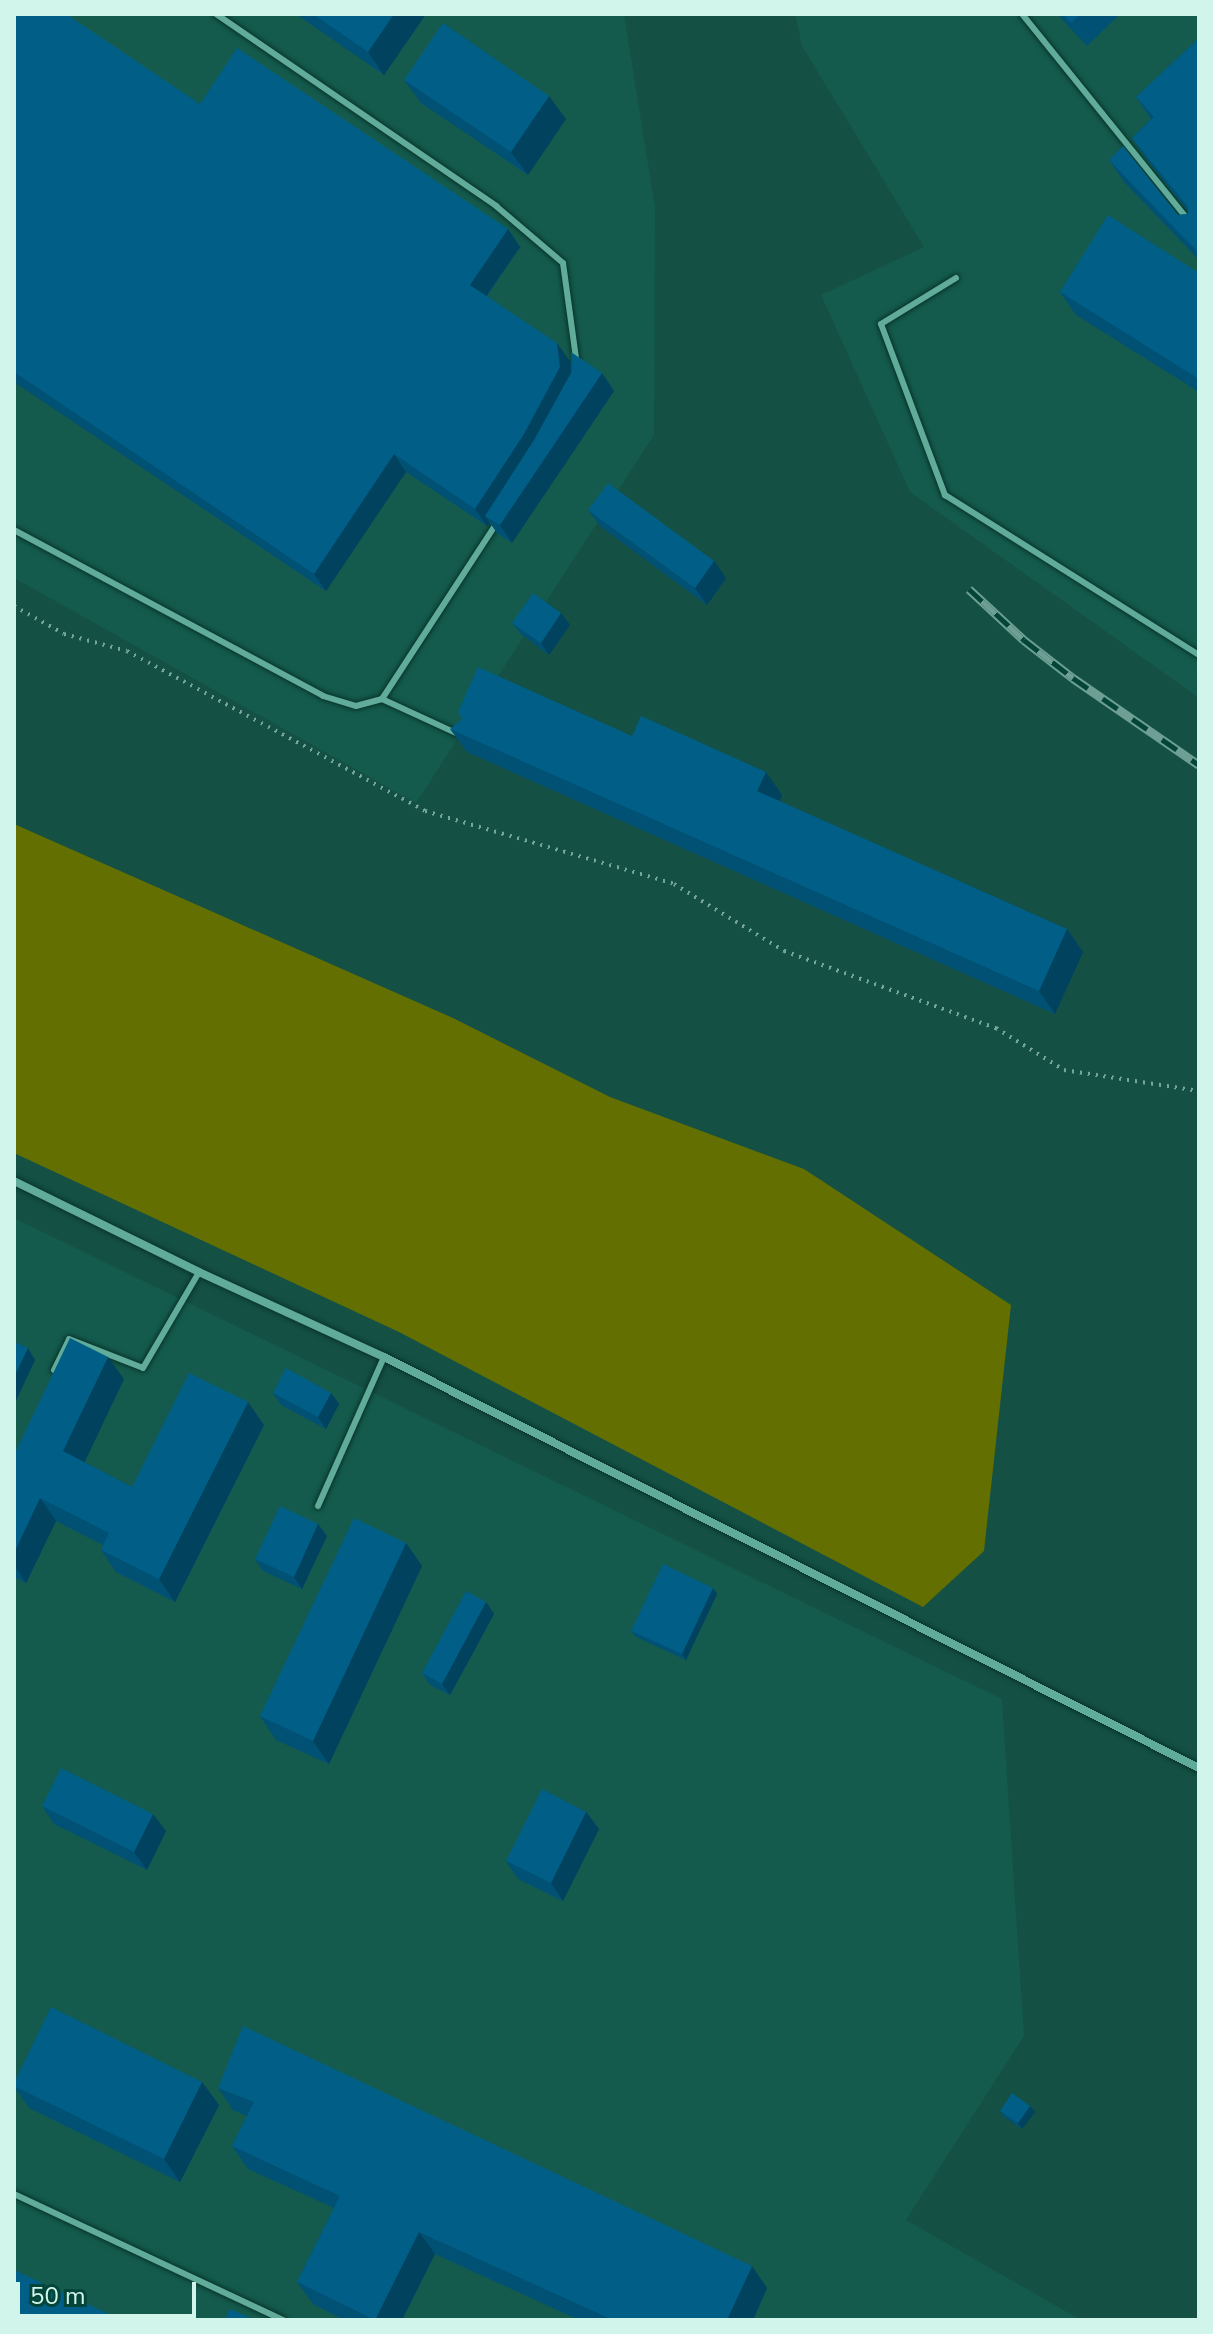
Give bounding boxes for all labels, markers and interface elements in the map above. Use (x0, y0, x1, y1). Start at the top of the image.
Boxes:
scale bar (20, 2266, 200, 2316)
text: 50 m (30, 2280, 86, 2312)

